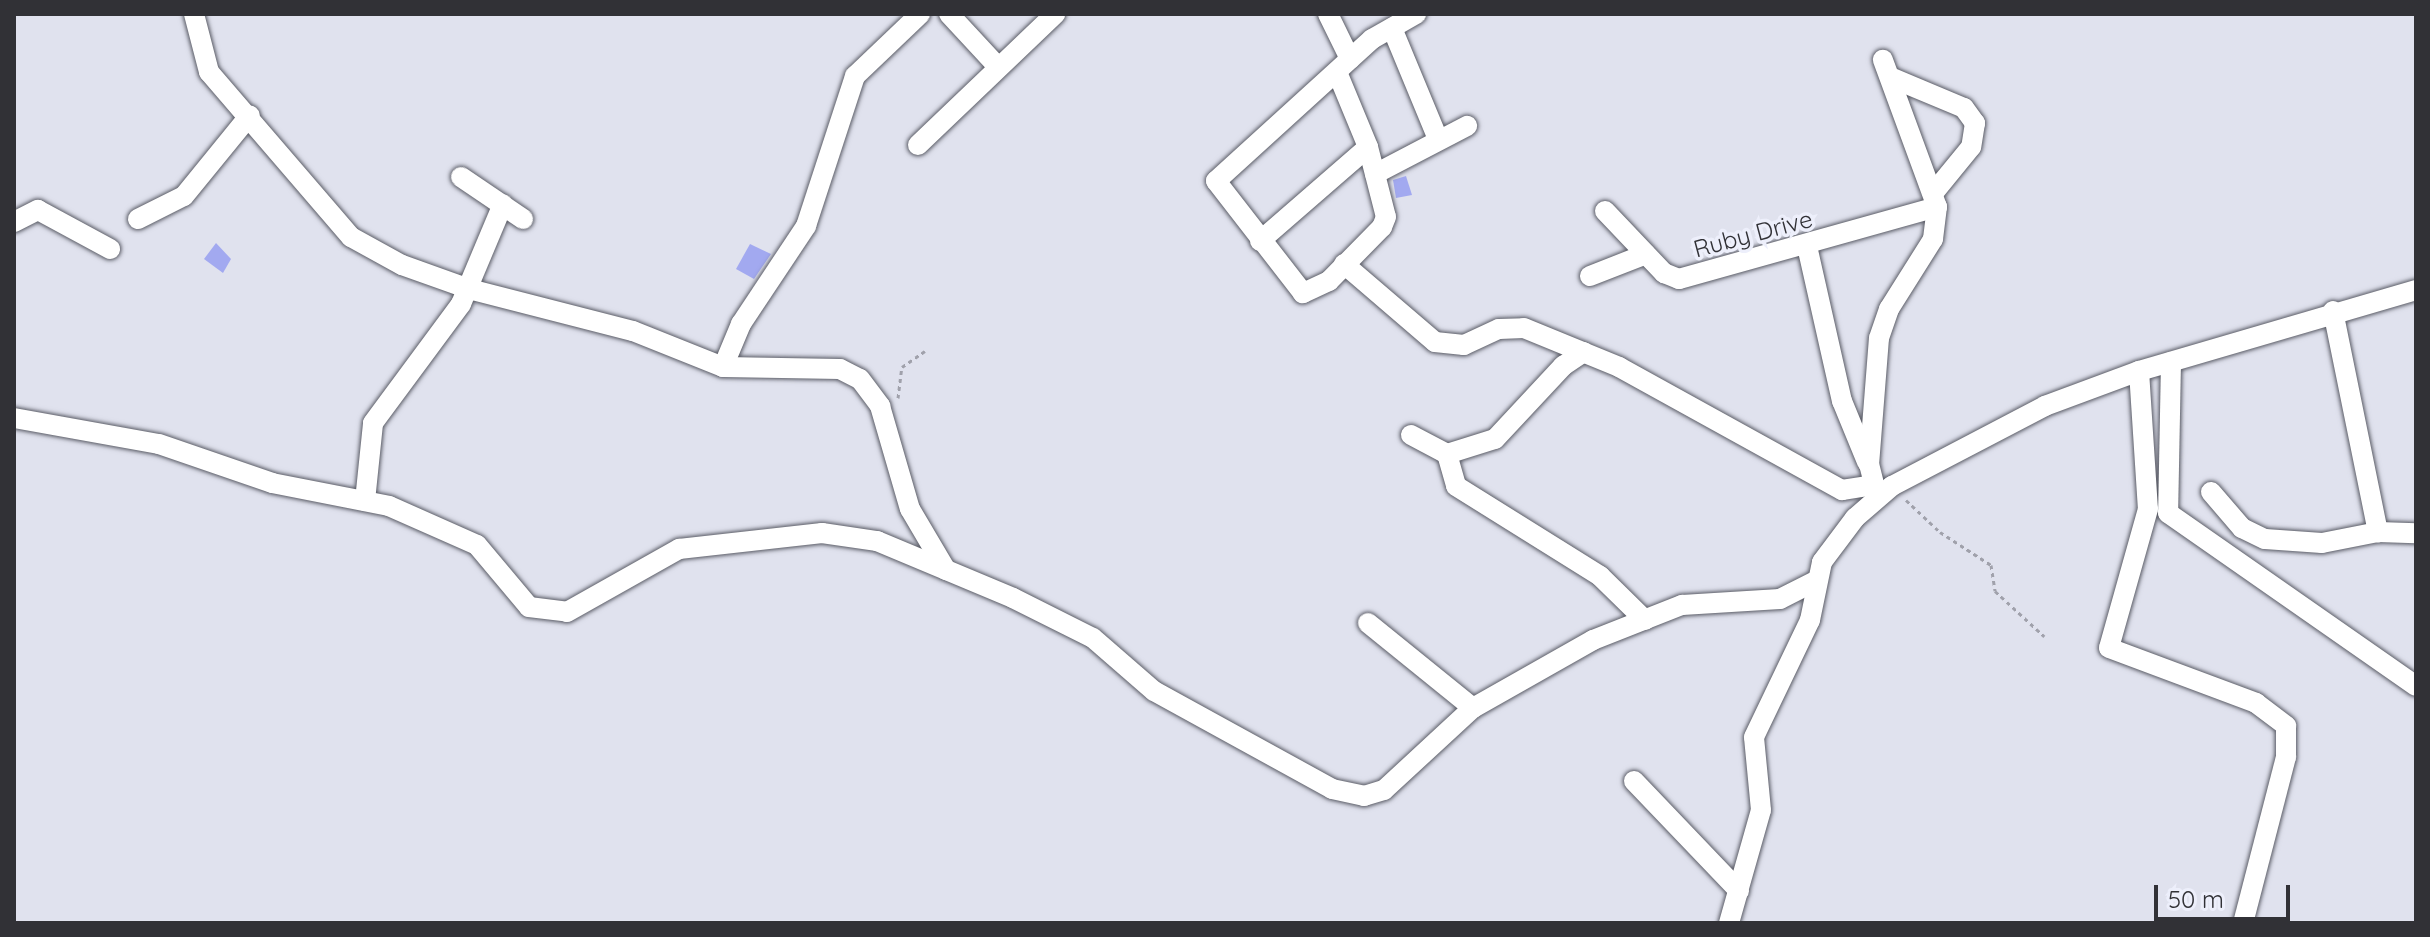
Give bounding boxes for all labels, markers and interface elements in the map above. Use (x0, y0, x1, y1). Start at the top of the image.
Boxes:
street label: Ruby Drive (1690, 204, 1816, 264)
scale bar (2158, 869, 2294, 919)
text: 50 m (2168, 884, 2224, 914)

